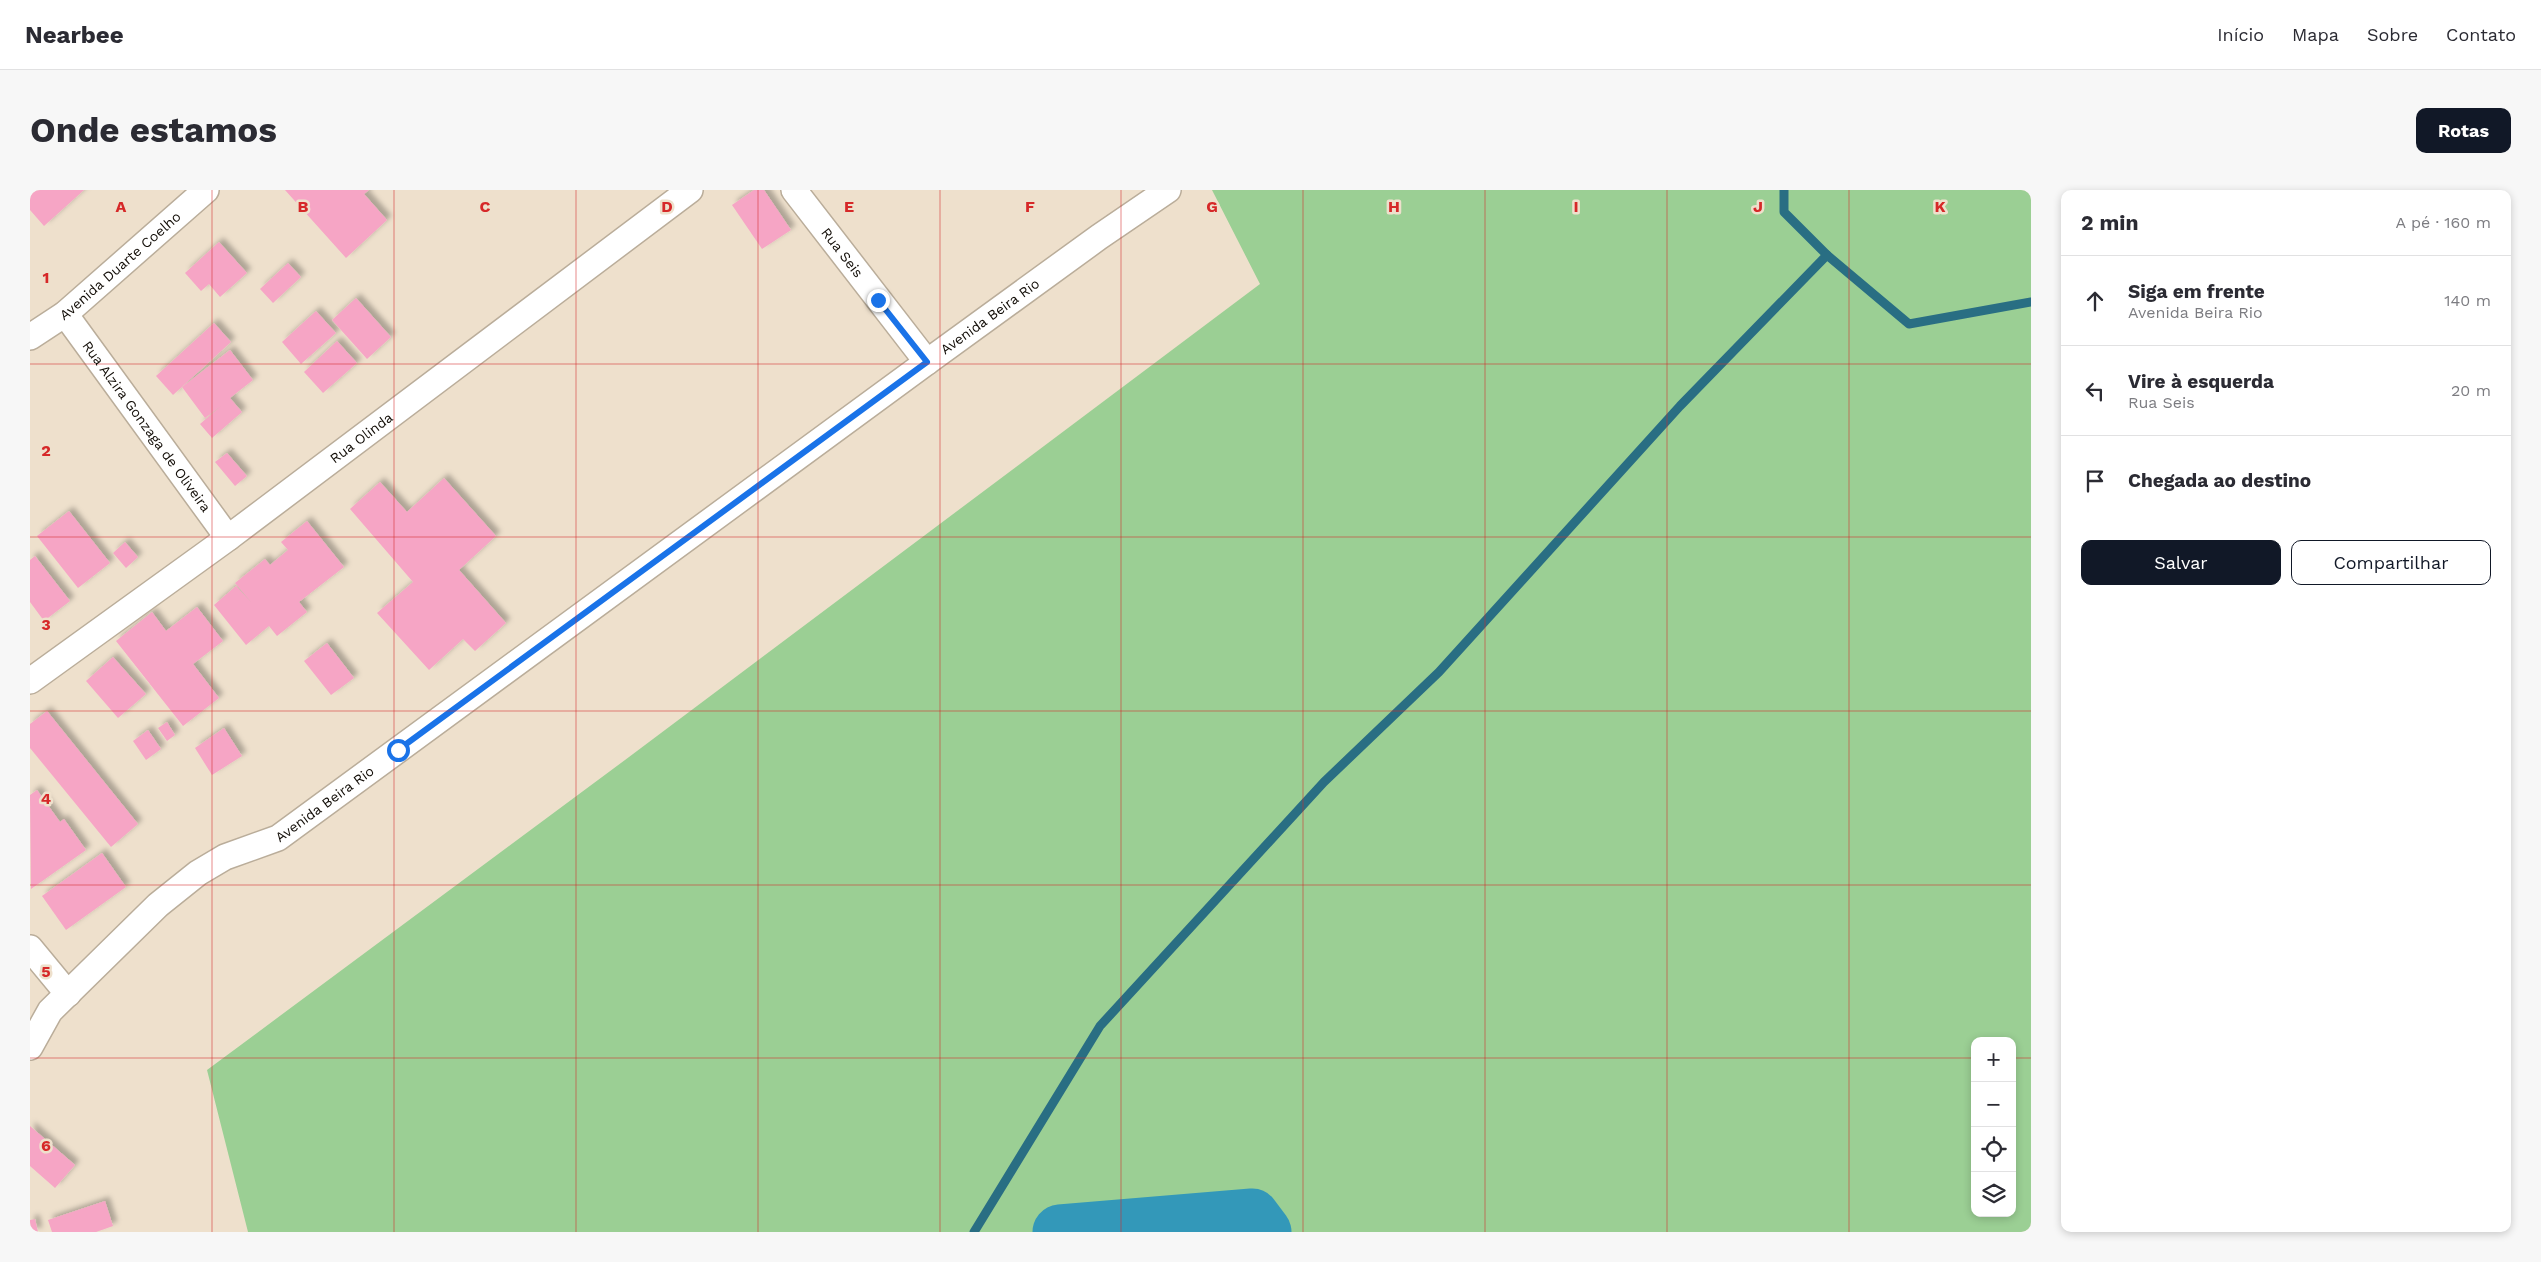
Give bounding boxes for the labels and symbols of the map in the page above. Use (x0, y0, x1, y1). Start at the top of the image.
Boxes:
text: B (298, 197, 309, 216)
text: C (480, 197, 491, 216)
text: D (661, 197, 673, 216)
text: E (844, 197, 854, 216)
text: F (1025, 197, 1035, 216)
text: G (1206, 197, 1218, 216)
text: H (1388, 197, 1400, 216)
text: I (1573, 197, 1579, 216)
text: J (1753, 197, 1763, 216)
text: K (1934, 197, 1946, 216)
street label: Avenida Duarte Coelho (55, 207, 183, 323)
street label: Rua Seis (818, 225, 867, 280)
text: 1 (43, 268, 49, 287)
street label: Avenida Beira Rio (937, 275, 1042, 357)
route end (867, 289, 890, 312)
street label: Rua Alzira Gonzaga de Oliveira (79, 338, 214, 515)
street label: Rua Olinda (327, 409, 396, 466)
text: 2 (41, 441, 51, 460)
text: 3 (41, 615, 51, 634)
route start (387, 739, 410, 762)
street label: Avenida Beira Rio (272, 763, 377, 845)
text: 4 (41, 789, 51, 808)
text: 5 (41, 962, 51, 981)
text: 6 (41, 1136, 51, 1155)

